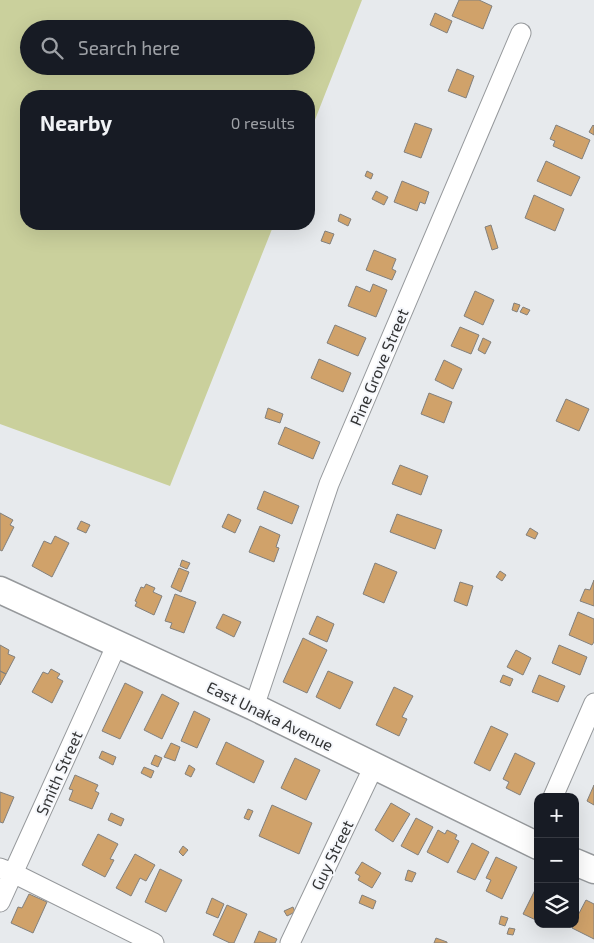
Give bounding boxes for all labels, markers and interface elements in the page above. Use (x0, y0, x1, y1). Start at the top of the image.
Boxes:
search box (20, 20, 315, 75)
icon: search (38, 34, 66, 62)
text: Search here (78, 36, 180, 59)
text: Nearby (40, 110, 112, 135)
text: 0 results (231, 113, 295, 132)
street label: Pine Grove Street (345, 306, 412, 428)
street label: East Unaka Avenue (204, 677, 336, 754)
street label: Smith Street (31, 728, 86, 818)
map controls (534, 793, 579, 928)
button: + (534, 793, 579, 838)
street label: Guy Street (307, 817, 357, 893)
button: − (534, 838, 579, 883)
button: layers (534, 883, 579, 928)

